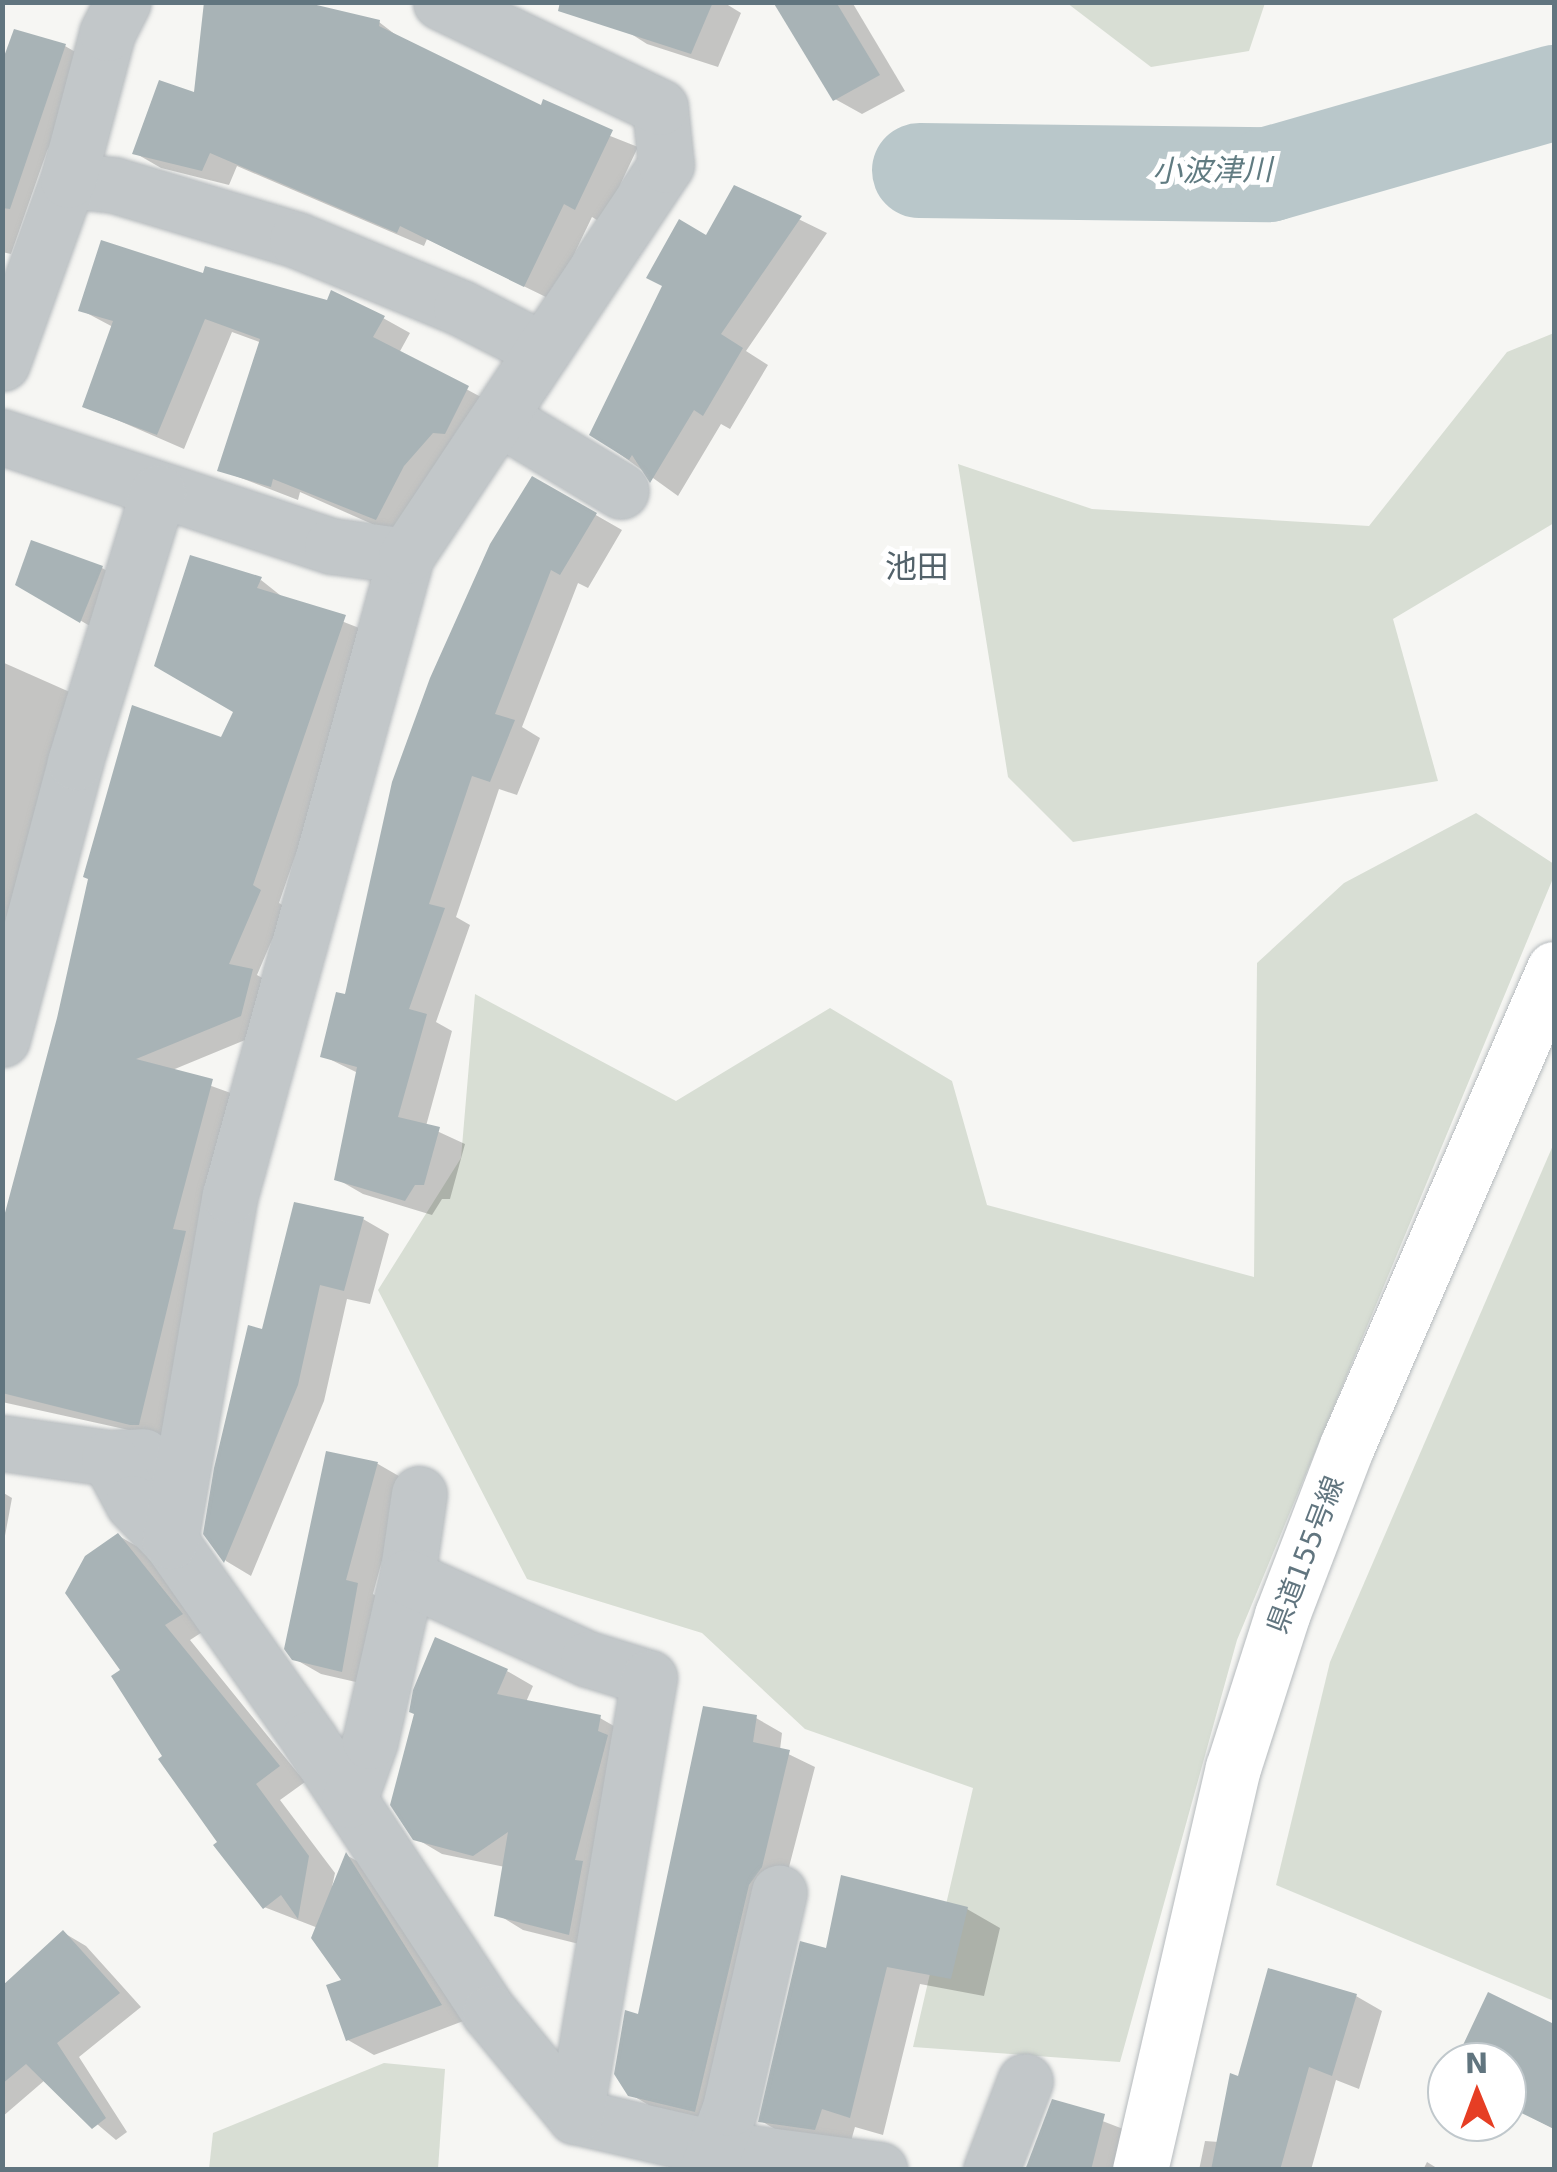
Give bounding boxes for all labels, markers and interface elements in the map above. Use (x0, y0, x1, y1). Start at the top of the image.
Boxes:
water label: 小波津川 (1152, 152, 1272, 190)
district label: 池田 (885, 548, 949, 586)
street label: 県道155号線 (1261, 1472, 1351, 1638)
north arrow (1427, 2042, 1527, 2142)
text: N (1464, 2047, 1489, 2080)

